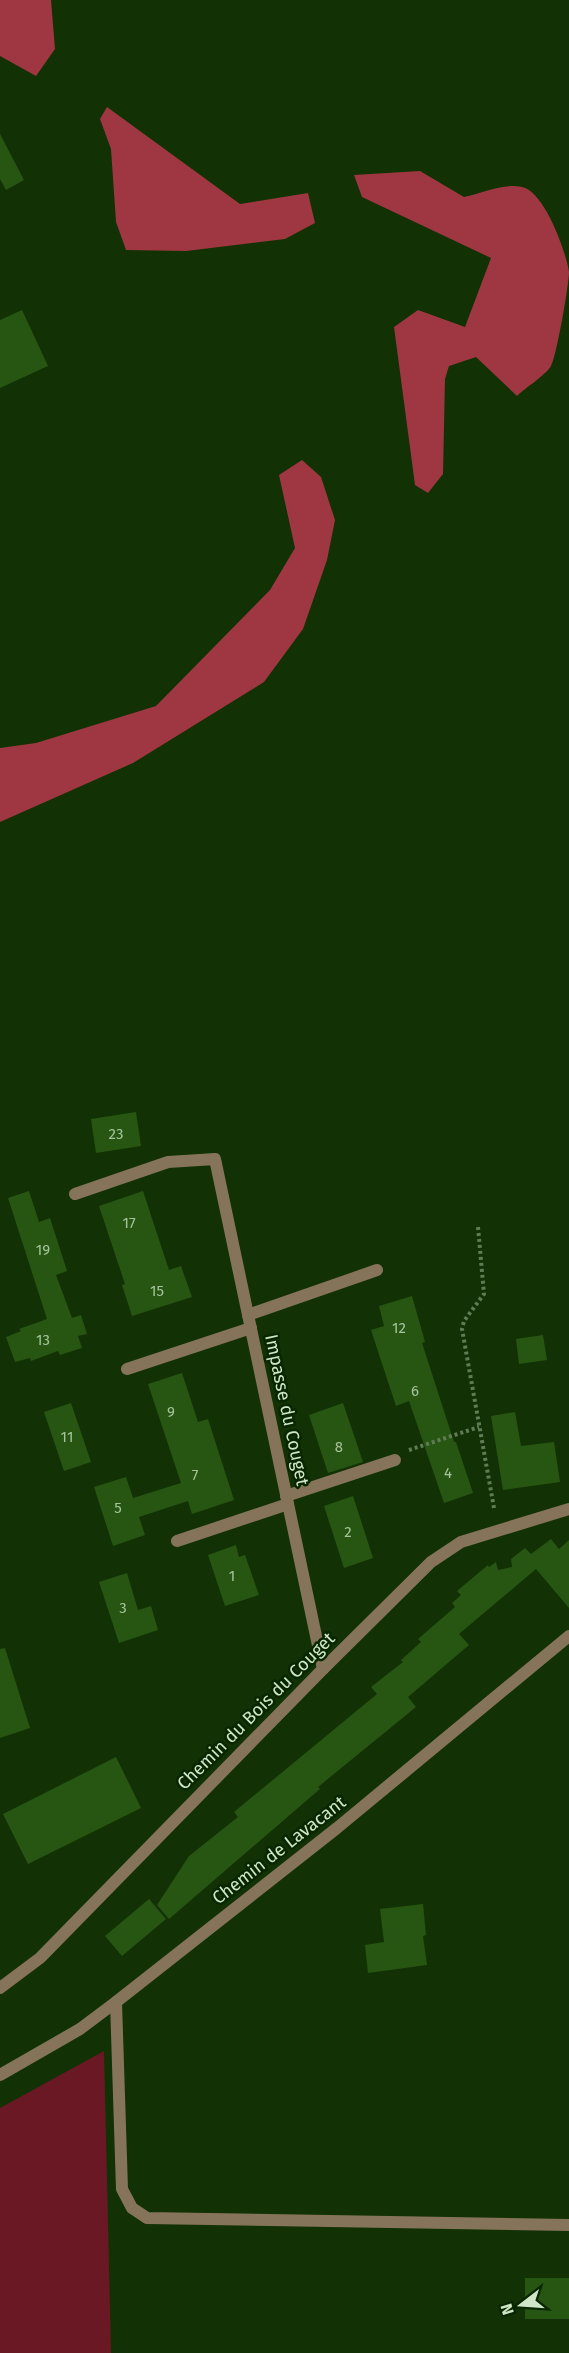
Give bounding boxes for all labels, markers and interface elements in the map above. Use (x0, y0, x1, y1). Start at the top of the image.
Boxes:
house number: 23 (109, 1125, 123, 1143)
house number: 17 (122, 1214, 136, 1232)
house number: 19 (36, 1241, 50, 1259)
house number: 15 (150, 1282, 164, 1300)
house number: 12 (392, 1319, 406, 1337)
house number: 13 (36, 1331, 50, 1349)
street label: Impasse du Couget (260, 1332, 314, 1488)
house number: 6 (411, 1382, 419, 1400)
house number: 9 (167, 1403, 175, 1421)
house number: 11 (61, 1428, 73, 1446)
house number: 8 (335, 1438, 343, 1456)
house number: 4 (444, 1464, 452, 1482)
house number: 7 (192, 1466, 199, 1484)
house number: 5 (114, 1499, 122, 1517)
house number: 2 (344, 1523, 352, 1541)
house number: 1 (229, 1567, 235, 1585)
house number: 3 (119, 1599, 127, 1617)
street label: Chemin du Bois du Couget (173, 1627, 340, 1794)
street label: Chemin de Lavacant (208, 1791, 351, 1909)
north arrow (491, 2275, 551, 2335)
text: N (496, 2301, 518, 2317)

